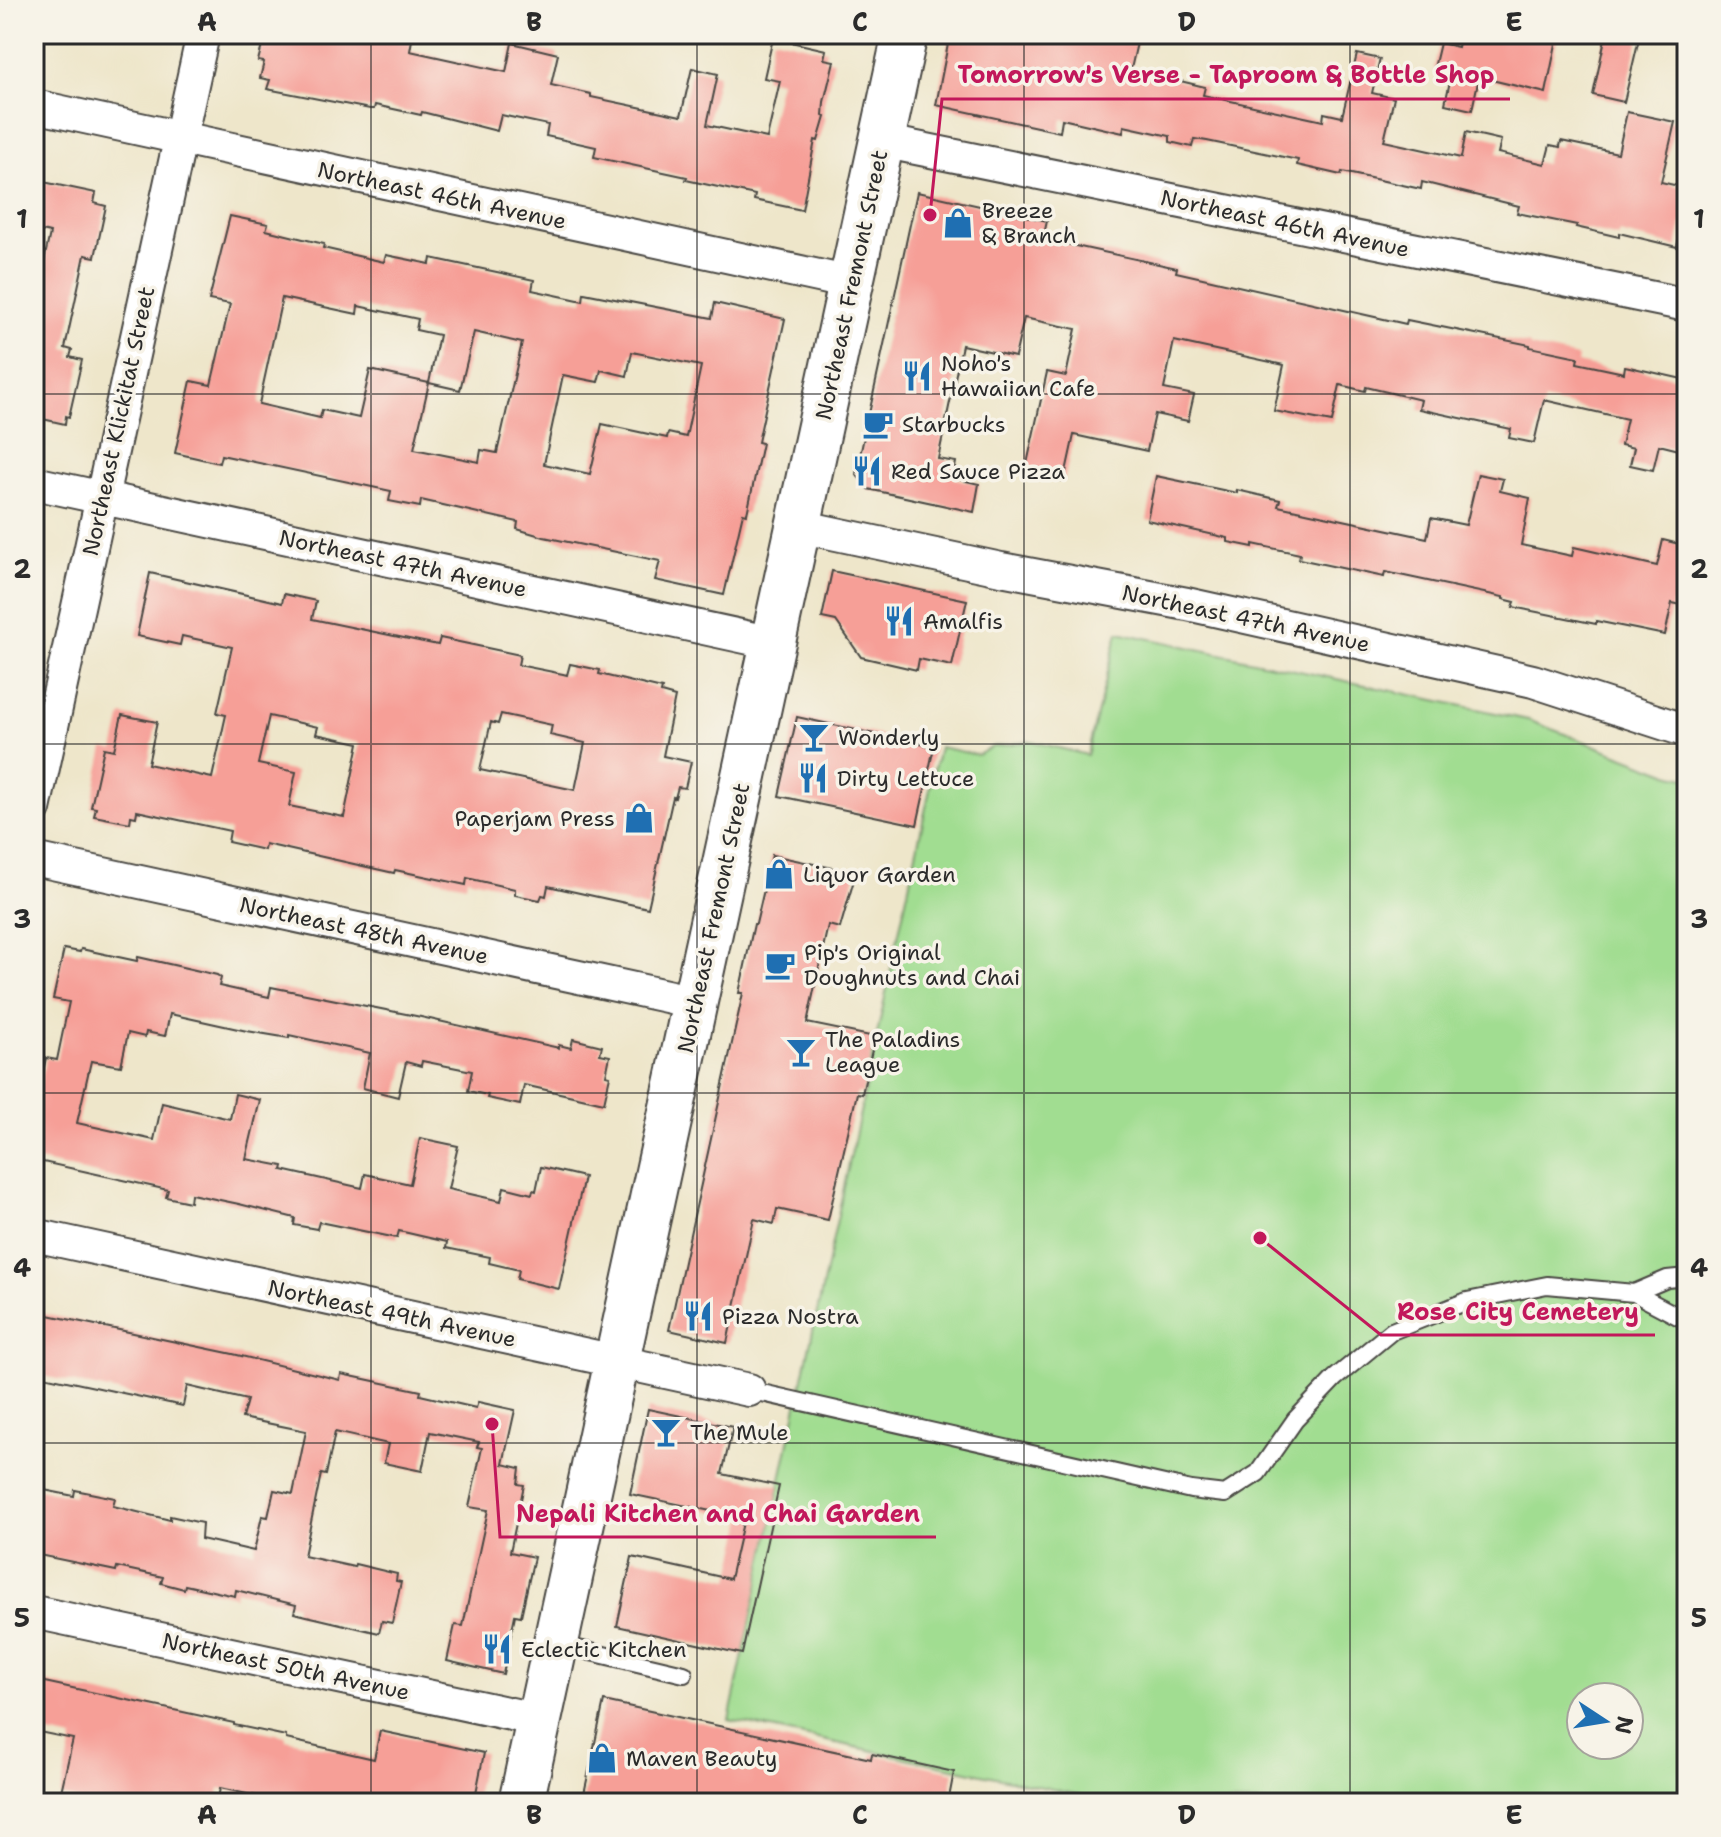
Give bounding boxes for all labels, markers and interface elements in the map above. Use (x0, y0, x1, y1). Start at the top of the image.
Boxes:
text: A (197, 4, 217, 39)
text: B (526, 4, 542, 39)
text: C (852, 4, 868, 39)
text: D (1178, 4, 1196, 39)
text: E (1505, 4, 1523, 39)
callout: Tomorrow's Verse - Taproom & Bottle Shop (942, 51, 1510, 99)
text: Tomorrow's Verse - Taproom & Bottle Shop (958, 59, 1494, 91)
street label: Northeast Fremont Street (809, 147, 894, 423)
street label: Northeast 46th Avenue (315, 155, 569, 236)
street label: Northeast 46th Avenue (1158, 183, 1412, 264)
place label: Breeze & Branch (982, 196, 1077, 250)
text: 1 (16, 201, 28, 236)
text: 1 (1693, 201, 1705, 236)
shop icon: Breeze & Branch (941, 206, 975, 240)
street label: Northeast Klickitat Street (76, 284, 161, 559)
place label: Noho's Hawaiian Cafe (941, 349, 1095, 403)
restaurant icon: Noho's Hawaiian Cafe (900, 359, 934, 393)
cafe icon: Starbucks (861, 407, 895, 441)
place label: Starbucks (902, 410, 1006, 439)
restaurant icon: Red Sauce Pizza (850, 454, 884, 488)
place label: Red Sauce Pizza (891, 457, 1065, 486)
street label: Northeast 47th Avenue (276, 523, 529, 604)
text: 2 (13, 551, 31, 586)
text: 2 (1690, 551, 1708, 586)
street label: Northeast 47th Avenue (1119, 578, 1372, 659)
restaurant icon: Amalfis (882, 604, 916, 638)
place label: Amalfis (923, 607, 1003, 636)
bar icon: Wonderly (797, 720, 831, 754)
place label: Wonderly (838, 723, 939, 752)
restaurant icon: Dirty Lettuce (796, 761, 830, 795)
place label: Dirty Lettuce (837, 764, 974, 793)
street label: Northeast Fremont Street (671, 780, 756, 1056)
shop icon: Paperjam Press (622, 801, 656, 835)
place label: Paperjam Press (454, 804, 615, 833)
shop icon: Liquor Garden (762, 857, 796, 891)
place label: Liquor Garden (803, 860, 956, 889)
street label: Northeast 48th Avenue (237, 890, 491, 971)
text: 3 (13, 901, 31, 936)
text: 3 (1690, 901, 1708, 936)
place label: Pip's Original Doughnuts and Chai (804, 938, 1020, 992)
cafe icon: Pip's Original Doughnuts and Chai (763, 948, 797, 982)
place label: The Paladins League (825, 1025, 960, 1079)
bar icon: The Paladins League (784, 1035, 818, 1069)
text: 4 (13, 1250, 31, 1285)
text: 4 (1690, 1250, 1708, 1285)
street label: Northeast 49th Avenue (265, 1273, 519, 1354)
callout: Rose City Cemetery (1381, 1287, 1655, 1335)
text: Rose City Cemetery (1397, 1296, 1639, 1328)
restaurant icon: Pizza Nostra (681, 1299, 715, 1333)
place label: Pizza Nostra (722, 1302, 859, 1331)
bar icon: The Mule (649, 1415, 683, 1449)
place label: The Mule (690, 1418, 789, 1447)
callout: Nepali Kitchen and Chai Garden (500, 1489, 936, 1537)
text: Nepali Kitchen and Chai Garden (516, 1498, 920, 1530)
text: 5 (14, 1600, 30, 1635)
text: 5 (1691, 1600, 1707, 1635)
street label: Northeast 50th Avenue (159, 1626, 412, 1707)
restaurant icon: Eclectic Kitchen (480, 1632, 514, 1666)
place label: Eclectic Kitchen (521, 1635, 686, 1664)
north arrow (1565, 1681, 1645, 1761)
text: N (1608, 1714, 1640, 1737)
shop icon: Maven Beauty (585, 1741, 619, 1775)
place label: Maven Beauty (626, 1744, 778, 1773)
text: A (197, 1797, 217, 1832)
text: B (526, 1797, 542, 1832)
text: C (852, 1797, 868, 1832)
text: D (1178, 1797, 1196, 1832)
text: E (1505, 1797, 1523, 1832)

